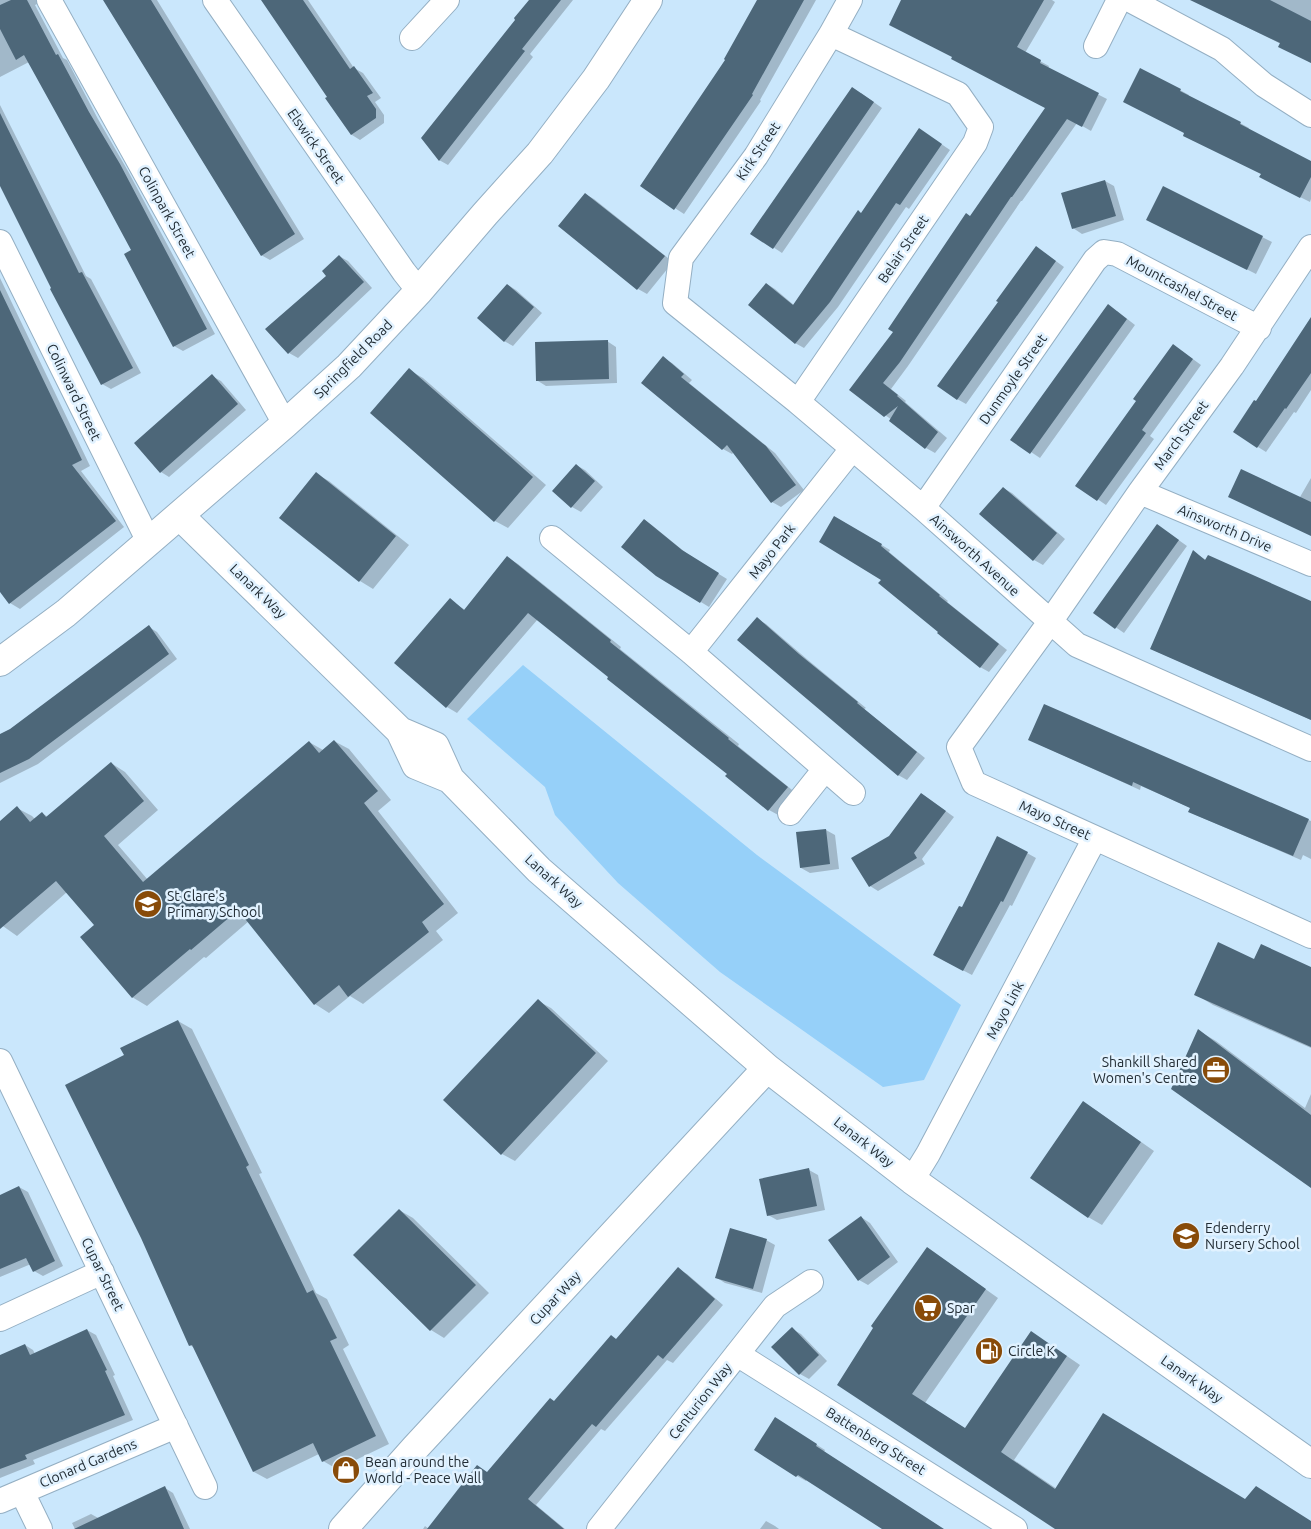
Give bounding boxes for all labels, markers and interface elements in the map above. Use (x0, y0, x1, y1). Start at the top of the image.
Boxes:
street label: Elswick Street (284, 105, 348, 187)
street label: Kirk Street (733, 118, 784, 183)
street label: Colinpark Street (135, 164, 199, 261)
street label: Belair Street (874, 212, 932, 286)
street label: Mountcashel Street (1124, 252, 1241, 324)
street label: Springfield Road (311, 317, 395, 401)
street label: Dunmoyle Street (976, 330, 1050, 427)
street label: Colinward Street (44, 341, 105, 443)
street label: March Street (1151, 397, 1212, 473)
street label: Ainsworth Drive (1176, 501, 1274, 555)
street label: Ainsworth Avenue (927, 511, 1023, 599)
street label: Mayo Park (746, 520, 798, 582)
street label: Lanark Way (227, 560, 290, 622)
street label: Mayo Street (1017, 797, 1094, 843)
street label: Lanark Way (522, 851, 586, 911)
place label: St Clare's Primary School (167, 888, 261, 920)
school or university icon: St Clare's Primary School (133, 889, 163, 919)
street label: Mayo Link (983, 978, 1027, 1042)
place label: Shankill Shared Women's Centre (1093, 1054, 1197, 1086)
office icon: Shankill Shared Women's Centre (1201, 1055, 1231, 1085)
street label: Lanark Way (831, 1114, 897, 1171)
place label: Edenderry Nursery School (1205, 1220, 1300, 1252)
school or university icon: Edenderry Nursery School (1171, 1221, 1201, 1251)
street label: Cupar Street (78, 1235, 128, 1314)
street label: Cupar Way (526, 1268, 584, 1328)
supermarket icon: Spar (913, 1293, 943, 1323)
place label: Spar (947, 1300, 976, 1316)
fuel station icon: Circle K (974, 1336, 1004, 1366)
place label: Circle K (1008, 1343, 1055, 1359)
street label: Lanark Way (1158, 1352, 1226, 1406)
street label: Centurion Way (665, 1359, 735, 1442)
street label: Battenberg Street (823, 1404, 929, 1478)
street label: Clonard Gardens (37, 1435, 139, 1491)
place label: Bean around the World - Peace Wall (365, 1454, 482, 1486)
shop icon: Bean around the World - Peace Wall (331, 1455, 361, 1485)

